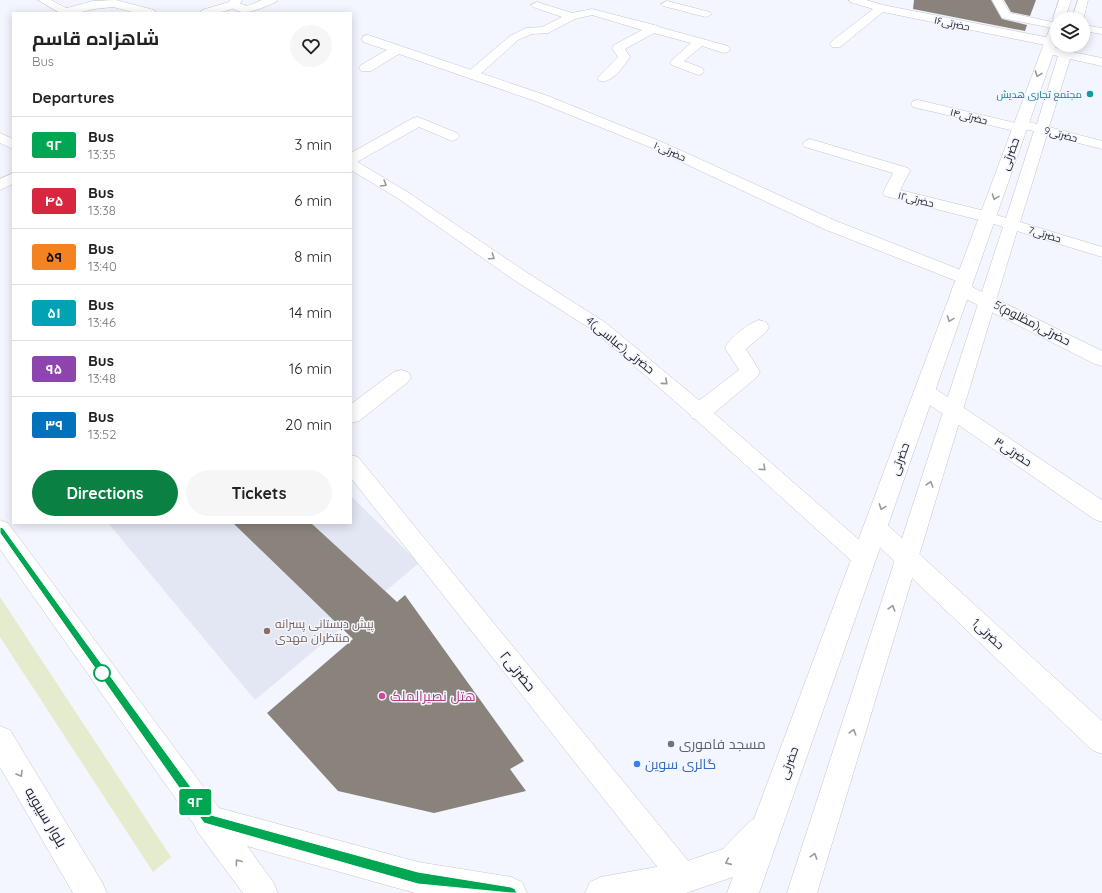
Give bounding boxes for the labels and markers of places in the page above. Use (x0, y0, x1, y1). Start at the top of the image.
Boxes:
place label: مجتمع تجاری هدیش (996, 88, 1082, 101)
marker: مجتمع تجاری هدیش (1085, 89, 1095, 99)
place label: پیش دبستانی پسرانه منتظران مهدی (275, 616, 375, 645)
marker: پیش دبستانی پسرانه منتظران مهدی (262, 626, 272, 636)
unlabelled marker (93, 664, 111, 682)
place label: هتل نصیرالملک (390, 687, 476, 705)
marker: هتل نصیرالملک (377, 691, 387, 701)
place label: مسجد فاموری (679, 735, 766, 753)
marker: مسجد فاموری (666, 739, 676, 749)
place label: گالری سوین (645, 755, 716, 773)
marker: گالری سوین (632, 759, 642, 769)

